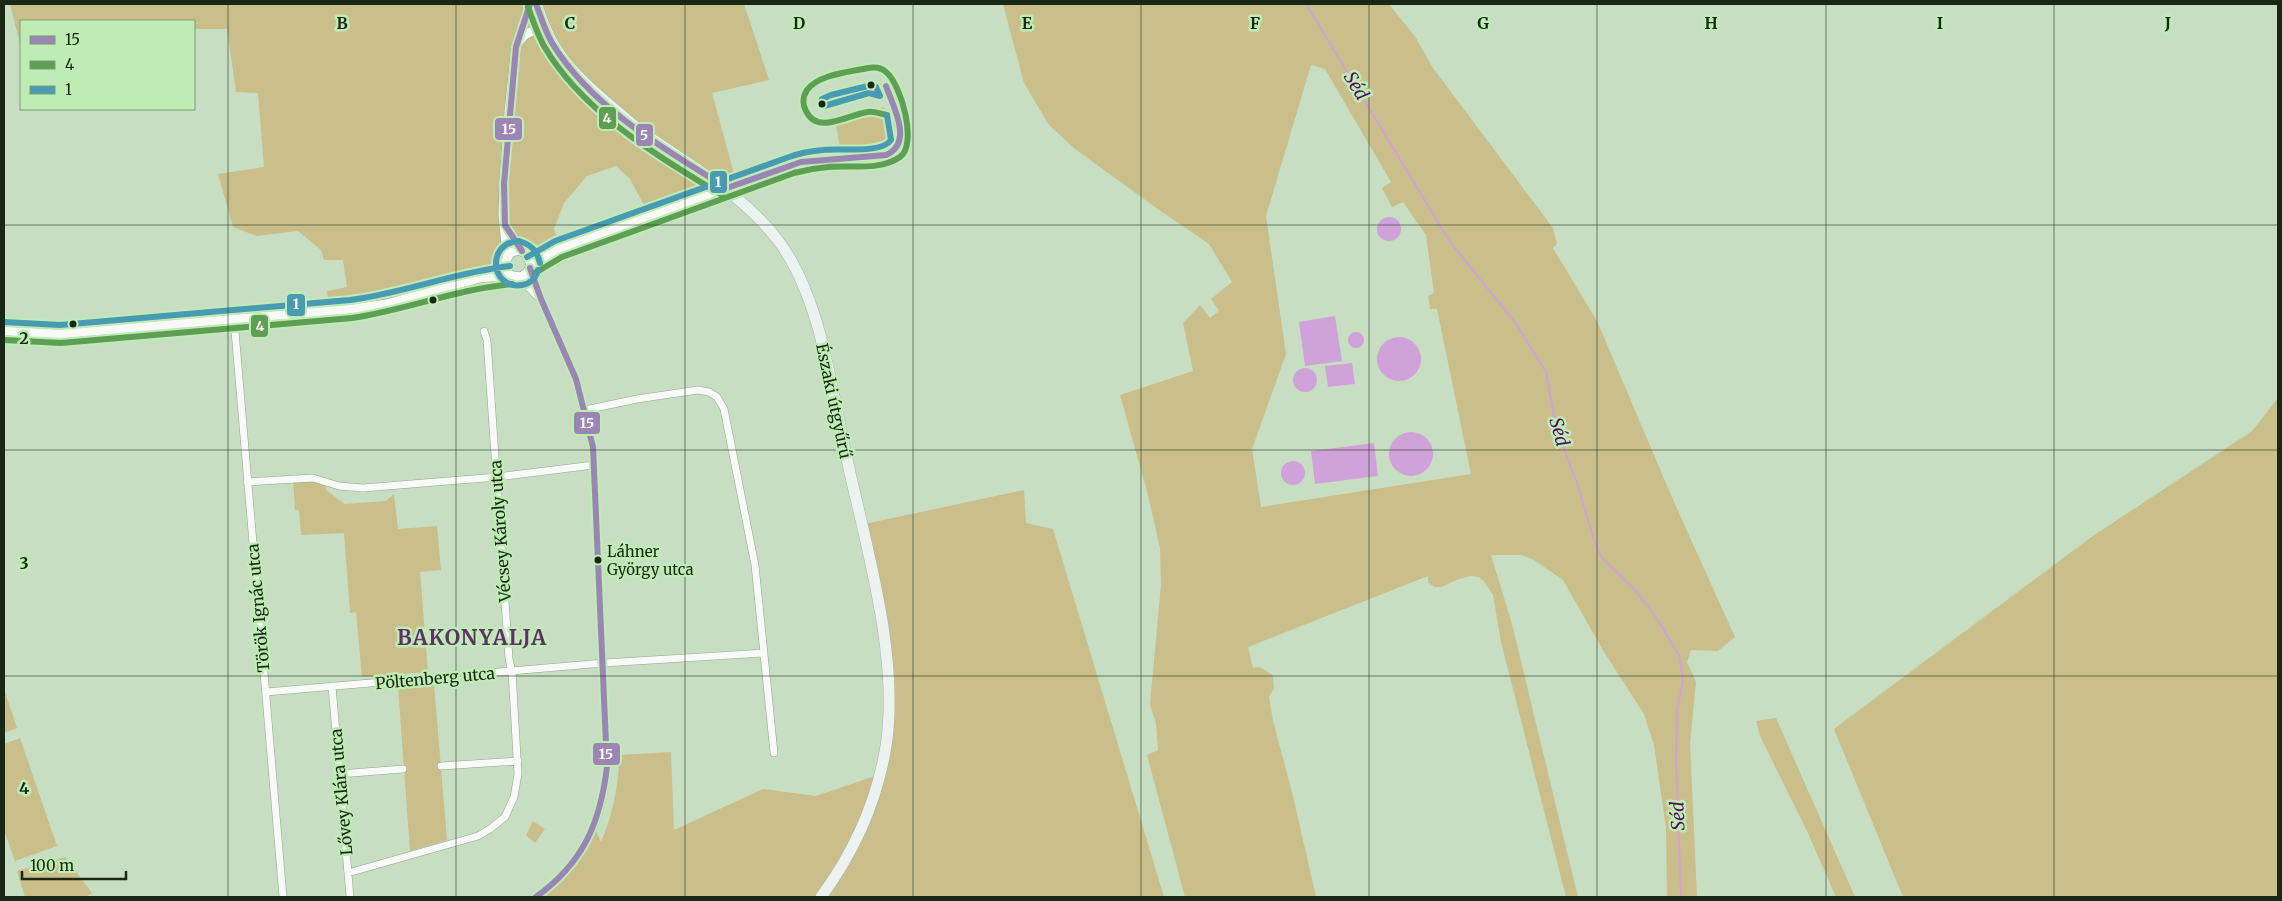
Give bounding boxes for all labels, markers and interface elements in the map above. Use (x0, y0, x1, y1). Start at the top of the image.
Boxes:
text: B (336, 13, 348, 33)
text: C (565, 13, 575, 33)
text: D (793, 13, 805, 33)
text: E (1022, 13, 1033, 33)
text: F (1250, 13, 1260, 33)
text: G (1477, 13, 1489, 33)
text: H (1704, 13, 1718, 33)
text: I (1937, 13, 1943, 33)
text: J (2164, 13, 2171, 33)
legend (20, 20, 195, 110)
text: 15 (65, 30, 80, 49)
text: 4 (65, 55, 74, 74)
water label: Séd (1339, 67, 1374, 105)
text: 1 (65, 80, 72, 99)
unlabelled marker (866, 80, 876, 90)
unlabelled marker (817, 99, 827, 109)
line badge: 4 (598, 106, 617, 130)
text: 4 (603, 109, 612, 127)
line badge: 15 (494, 117, 523, 141)
text: 15 (502, 120, 516, 138)
line badge: 5 (635, 123, 654, 147)
text: 5 (640, 126, 648, 144)
line badge: 1 (709, 170, 728, 194)
text: 1 (715, 173, 722, 191)
line badge: 1 (286, 293, 306, 317)
text: 1 (293, 295, 300, 313)
unlabelled marker (428, 295, 438, 305)
line badge: 4 (250, 314, 269, 338)
text: 4 (256, 317, 265, 335)
unlabelled marker (68, 319, 78, 329)
text: 2 (19, 328, 29, 348)
street label: Északi útgyűrű (812, 341, 856, 461)
line badge: 15 (573, 411, 601, 435)
text: 15 (580, 414, 594, 432)
water label: Séd (1544, 415, 1575, 449)
street label: Vécsey Károly utca (485, 459, 515, 604)
place label: Láhner György utca (607, 542, 693, 579)
street label: Török Ignác utca (242, 543, 274, 673)
text: 3 (19, 553, 29, 573)
marker: Láhner György utca (593, 555, 603, 565)
district label: BAKONYALJA (397, 624, 547, 651)
street label: Pöltenberg utca (374, 663, 496, 693)
street label: Lővey Klára utca (325, 728, 356, 856)
line badge: 15 (592, 742, 621, 766)
text: 15 (599, 745, 613, 763)
text: 4 (19, 778, 29, 798)
water label: Séd (1665, 801, 1690, 831)
scale bar (22, 848, 126, 880)
text: 100 m (30, 856, 74, 875)

